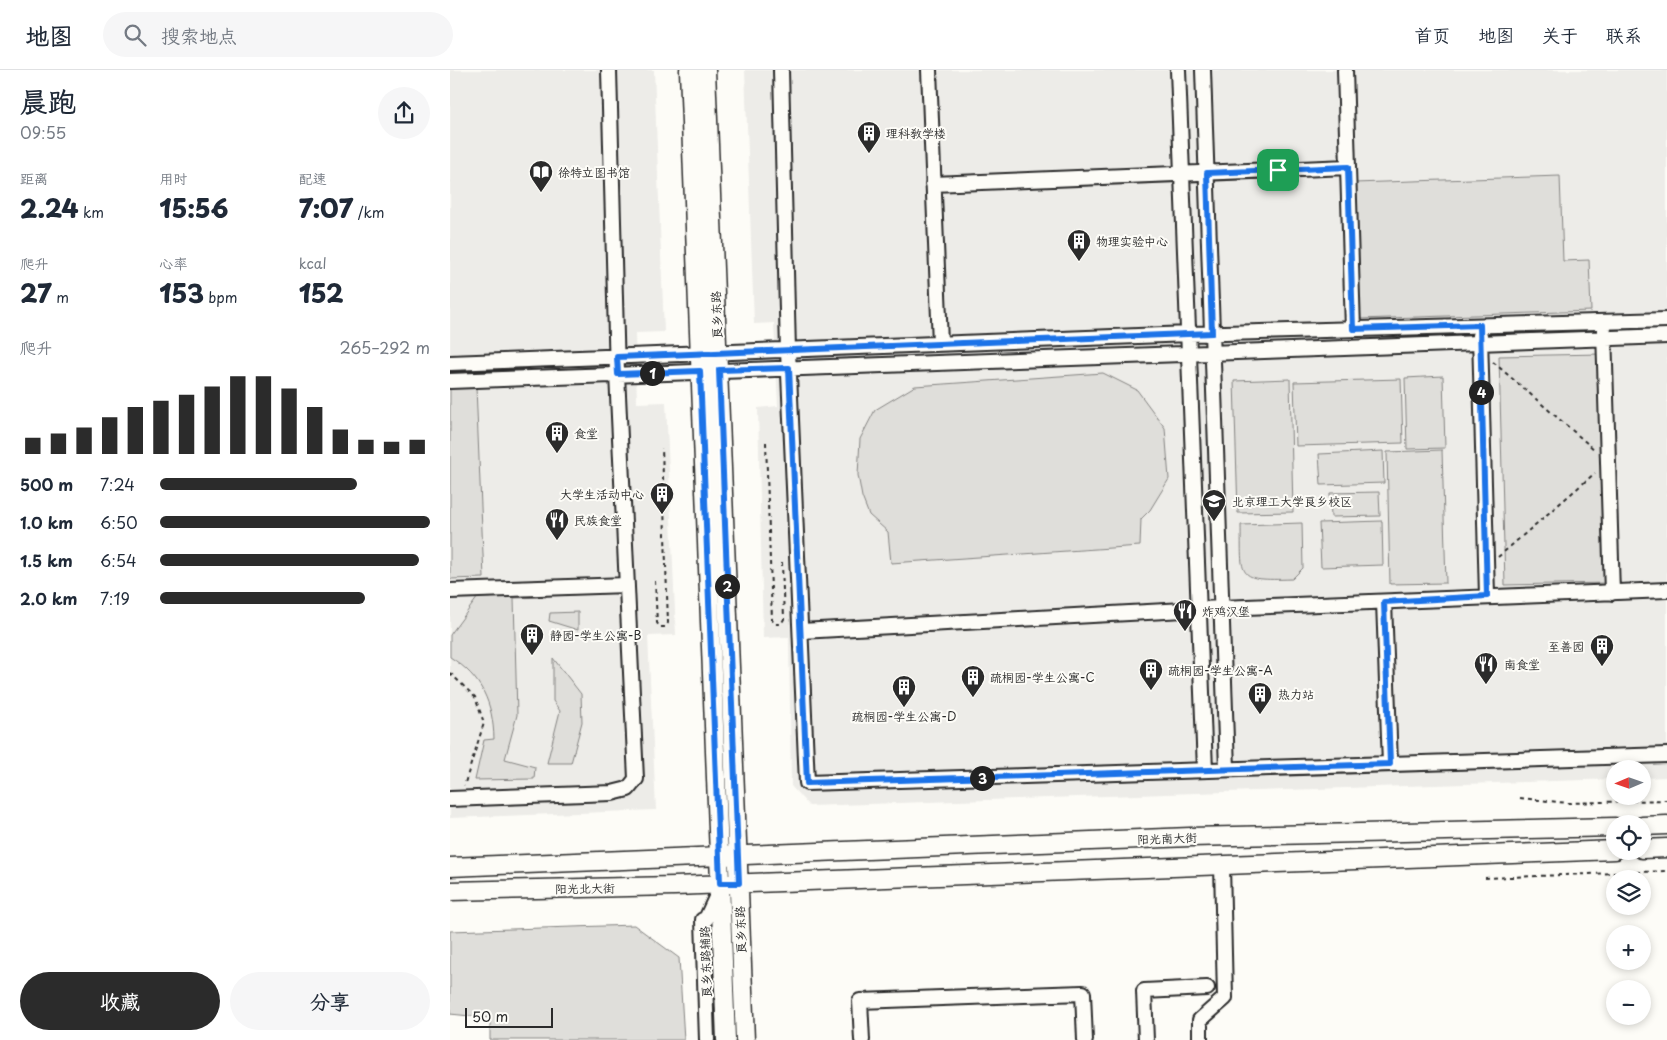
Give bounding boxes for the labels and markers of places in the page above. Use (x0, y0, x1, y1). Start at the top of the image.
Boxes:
building icon: 理科教学楼 (856, 120, 882, 154)
place label: 理科教学楼 (886, 124, 946, 142)
pin (1257, 149, 1299, 191)
library icon: 徐特立图书馆 (528, 159, 554, 193)
place label: 徐特立图书馆 (558, 163, 630, 181)
building icon: 物理实验中心 (1066, 228, 1092, 262)
place label: 物理实验中心 (1096, 232, 1168, 250)
pin: 1 (640, 360, 664, 386)
pin: 4 (1468, 380, 1494, 404)
building icon: 食堂 (544, 420, 570, 454)
place label: 食堂 (574, 424, 598, 442)
building icon: 大学生活动中心 (649, 481, 675, 515)
place label: 大学生活动中心 (560, 485, 644, 503)
school or university icon: 北京理工大学良乡校区 (1201, 488, 1227, 522)
place label: 北京理工大学良乡校区 (1232, 492, 1352, 510)
restaurant icon: 民族食堂 (544, 507, 570, 541)
place label: 民族食堂 (574, 511, 622, 529)
pin: 2 (714, 574, 740, 598)
restaurant icon: 炸鸡汉堡 (1172, 598, 1198, 632)
place label: 炸鸡汉堡 (1202, 602, 1250, 620)
building icon: 静园-学生公寓-B (519, 622, 545, 656)
place label: 静园-学生公寓-B (550, 626, 642, 644)
building icon: 至善园 (1589, 633, 1615, 667)
place label: 至善园 (1548, 637, 1584, 655)
restaurant icon: 南食堂 (1473, 651, 1499, 685)
place label: 南食堂 (1504, 655, 1540, 673)
building icon: 疏桐园-学生公寓-A (1138, 657, 1164, 691)
place label: 疏桐园-学生公寓-A (1168, 661, 1273, 679)
building icon: 疏桐园-学生公寓-C (960, 664, 986, 698)
place label: 疏桐园-学生公寓-C (990, 668, 1095, 686)
building icon: 疏桐园-学生公寓-D (891, 674, 917, 708)
building icon: 热力站 (1247, 681, 1273, 715)
place label: 热力站 (1278, 685, 1314, 703)
place label: 疏桐园-学生公寓-D (851, 707, 957, 725)
pin: 3 (970, 766, 994, 790)

